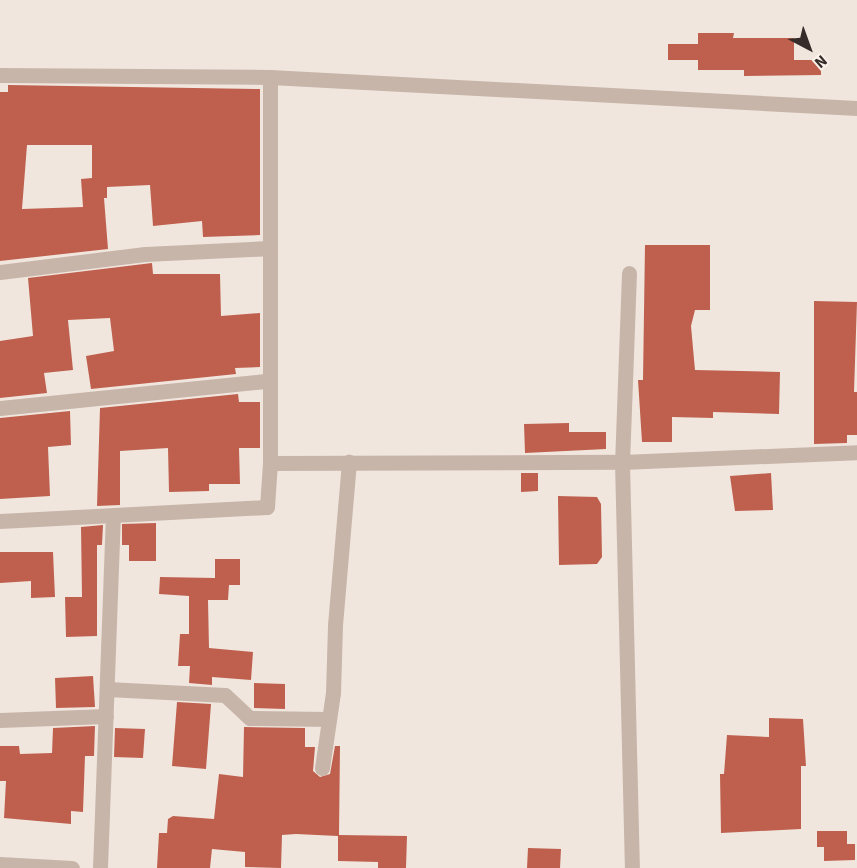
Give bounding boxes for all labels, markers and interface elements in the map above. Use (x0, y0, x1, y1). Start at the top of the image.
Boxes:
north arrow (779, 18, 839, 78)
text: N (810, 50, 832, 73)

